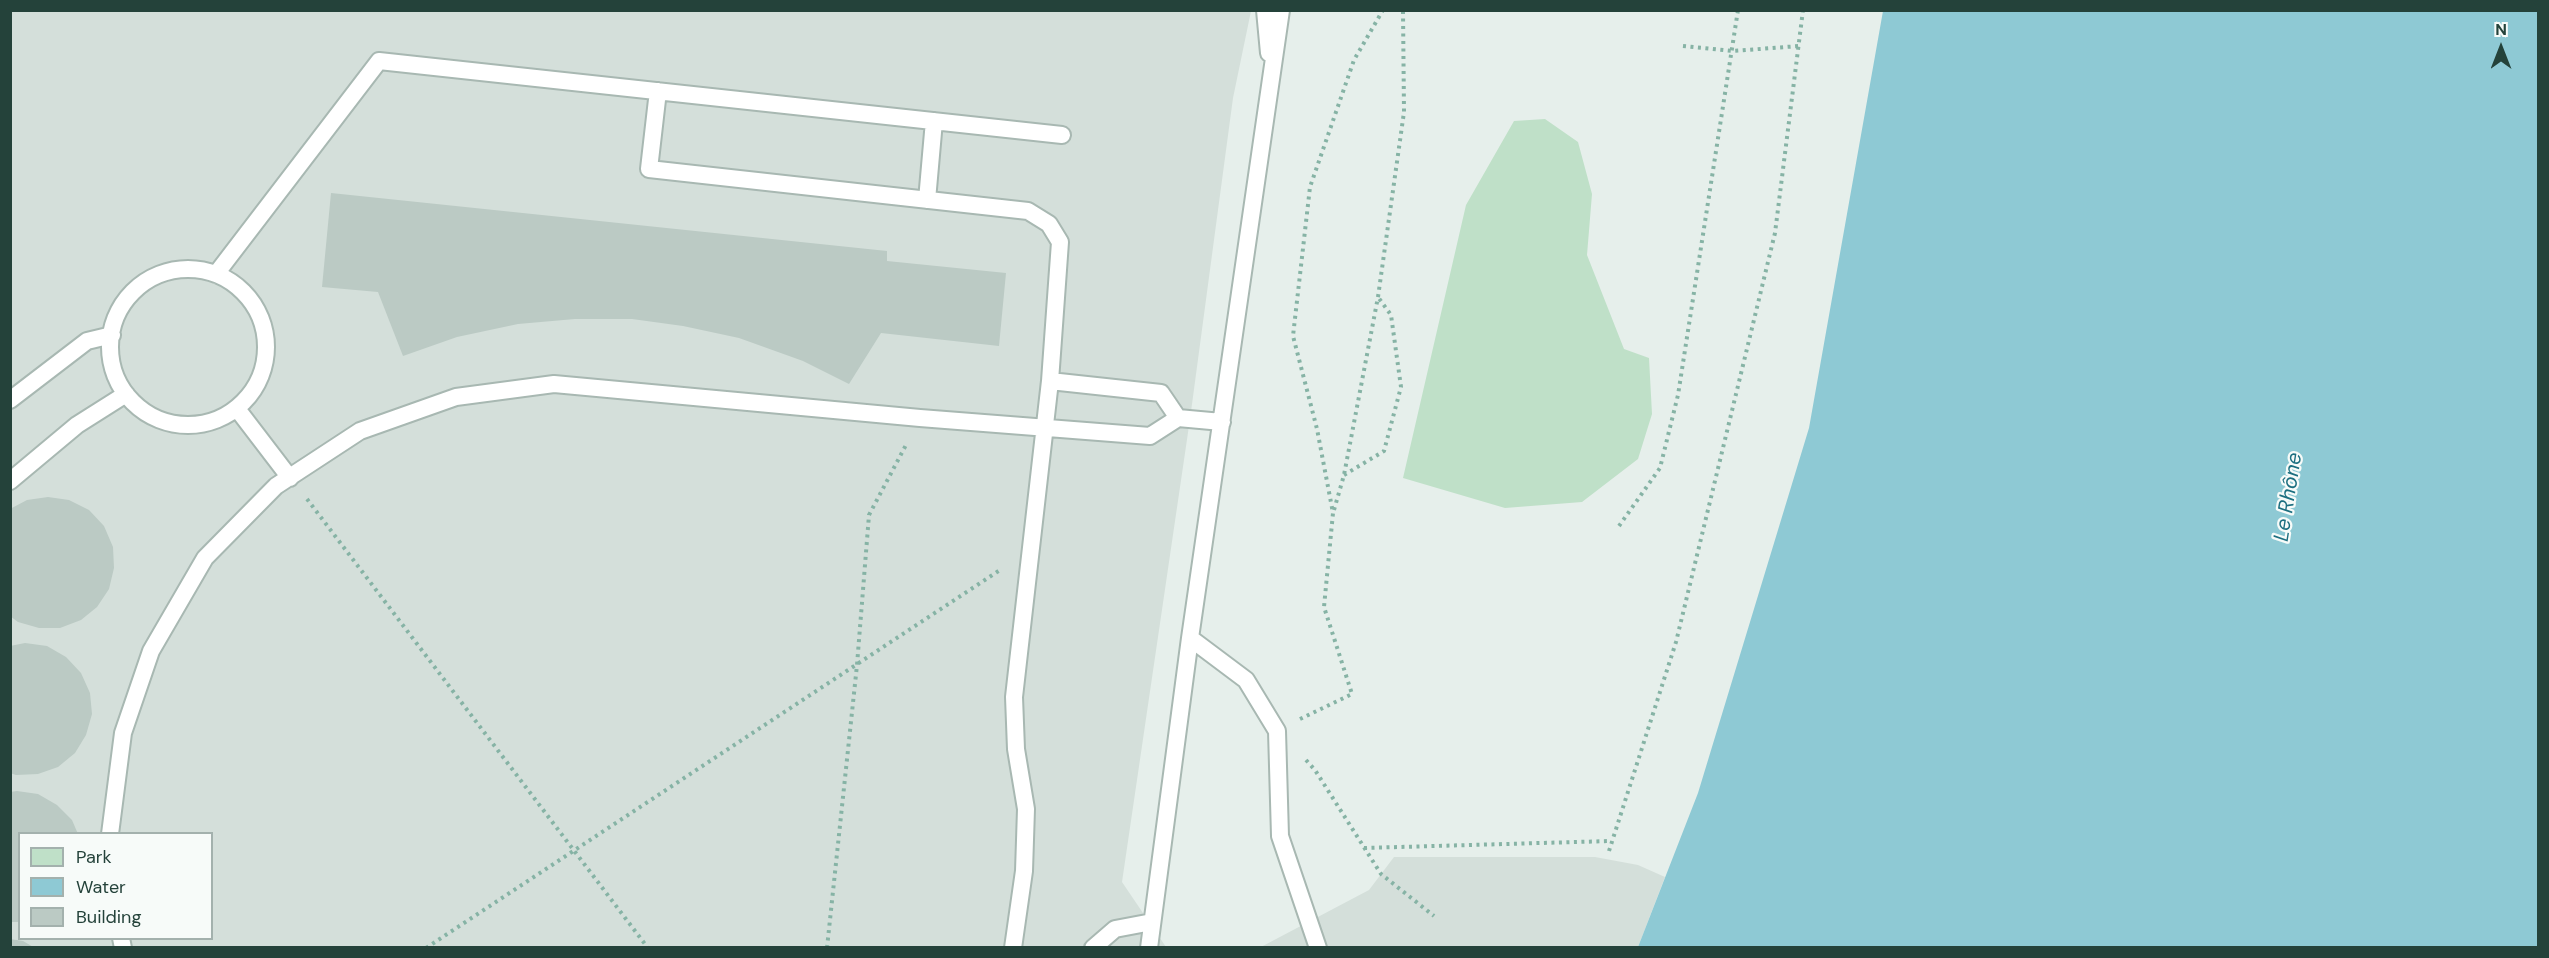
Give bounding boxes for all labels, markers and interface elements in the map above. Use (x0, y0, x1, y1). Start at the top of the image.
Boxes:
north arrow (2471, 18, 2531, 78)
text: N (2495, 19, 2507, 40)
water label: Le Rhône (2270, 451, 2308, 543)
legend (18, 832, 213, 940)
text: Park (76, 845, 112, 869)
text: Water (76, 875, 126, 899)
text: Building (76, 905, 141, 929)

